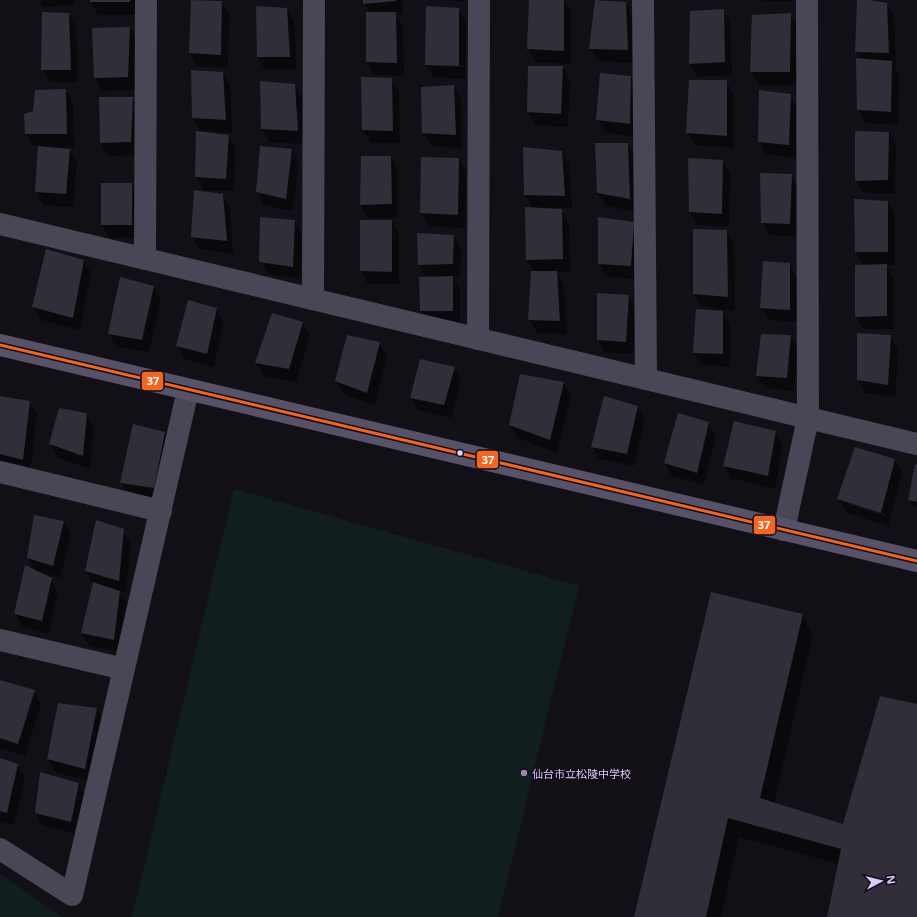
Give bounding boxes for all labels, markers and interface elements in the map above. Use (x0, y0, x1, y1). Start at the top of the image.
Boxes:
line badge: 37 (141, 371, 164, 391)
text: 37 (147, 373, 159, 388)
unlabelled marker (455, 448, 465, 458)
line badge: 37 (476, 450, 499, 469)
text: 37 (482, 452, 494, 467)
line badge: 37 (753, 515, 776, 535)
text: 37 (758, 517, 770, 532)
place label: 仙台市立松陵中学校 (532, 766, 631, 781)
marker: 仙台市立松陵中学校 (519, 768, 529, 778)
north arrow (861, 861, 901, 901)
text: N (883, 874, 899, 885)

